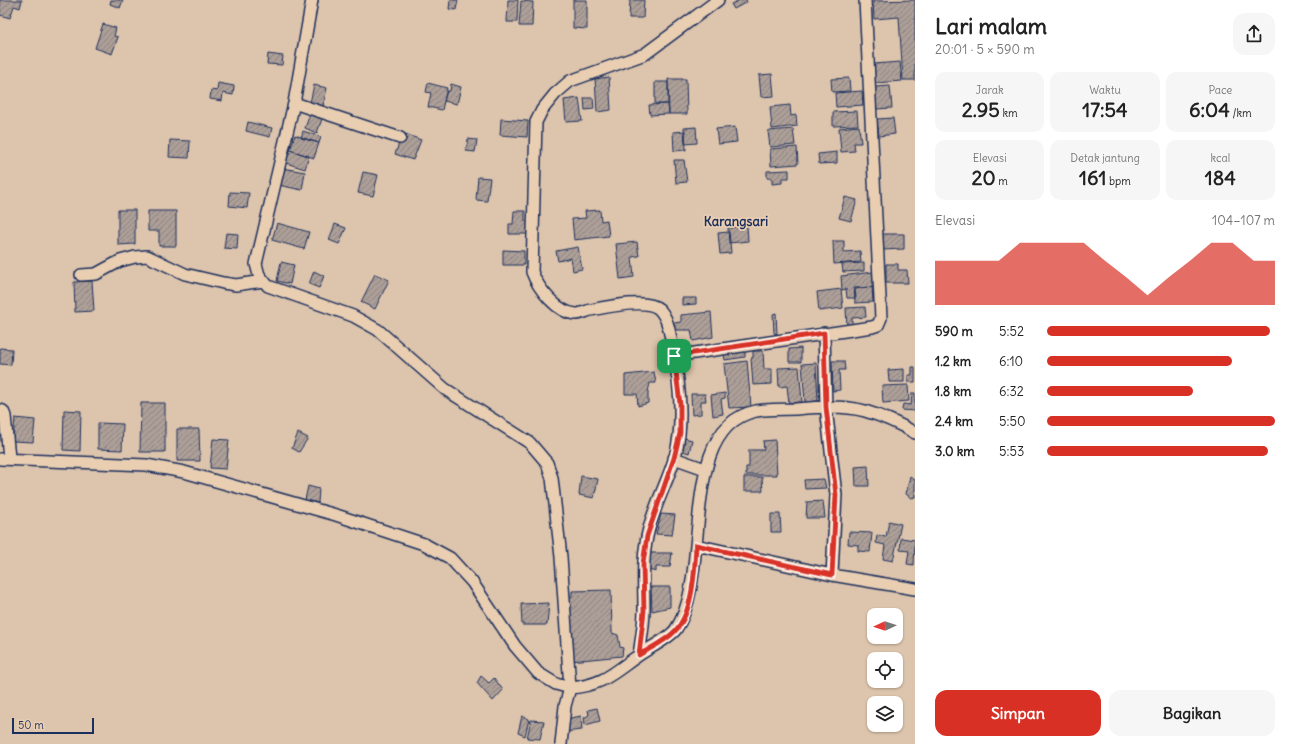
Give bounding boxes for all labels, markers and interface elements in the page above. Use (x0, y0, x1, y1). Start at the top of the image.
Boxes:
text: Lari malam (935, 12, 1047, 40)
button: share (1233, 13, 1275, 55)
text: 20:01 · 5 × 590 m (935, 41, 1035, 58)
text: Jarak (976, 83, 1004, 97)
text: Waktu (1089, 83, 1121, 97)
text: Pace (1208, 83, 1232, 97)
text: 2.95 (962, 97, 1000, 122)
text: 17:54 (1082, 97, 1128, 122)
text: 6:04 (1189, 97, 1230, 122)
text: km (1000, 106, 1018, 120)
text: /km (1230, 106, 1252, 120)
text: Elevasi (973, 151, 1007, 165)
text: Detak jantung (1070, 151, 1140, 165)
text: kcal (1210, 151, 1230, 165)
text: 20 (971, 165, 996, 190)
text: 161 (1079, 165, 1106, 190)
text: 184 (1205, 165, 1236, 190)
text: m (996, 174, 1008, 188)
text: bpm (1106, 174, 1131, 188)
text: Elevasi (935, 212, 975, 229)
text: 104–107 m (1212, 212, 1275, 229)
district label: Karangsari (704, 213, 768, 230)
text: 590 m (935, 323, 973, 340)
text: 5:52 (999, 323, 1024, 340)
pin (657, 339, 691, 373)
icon: arrive (663, 345, 685, 367)
text: 1.2 km (935, 353, 971, 370)
text: 6:10 (999, 353, 1023, 370)
text: 1.8 km (935, 383, 971, 400)
text: 6:32 (999, 383, 1024, 400)
text: 2.4 km (935, 413, 973, 430)
text: 5:50 (999, 413, 1025, 430)
text: 3.0 km (935, 443, 975, 460)
text: 5:53 (999, 443, 1024, 460)
north arrow (867, 608, 903, 644)
map controls (867, 608, 903, 732)
button: locate (867, 652, 903, 688)
button: Simpan (935, 690, 1101, 736)
button: Bagikan (1109, 690, 1275, 736)
button: layers (867, 696, 903, 732)
scale bar (12, 716, 94, 735)
text: 50 m (18, 718, 44, 732)

